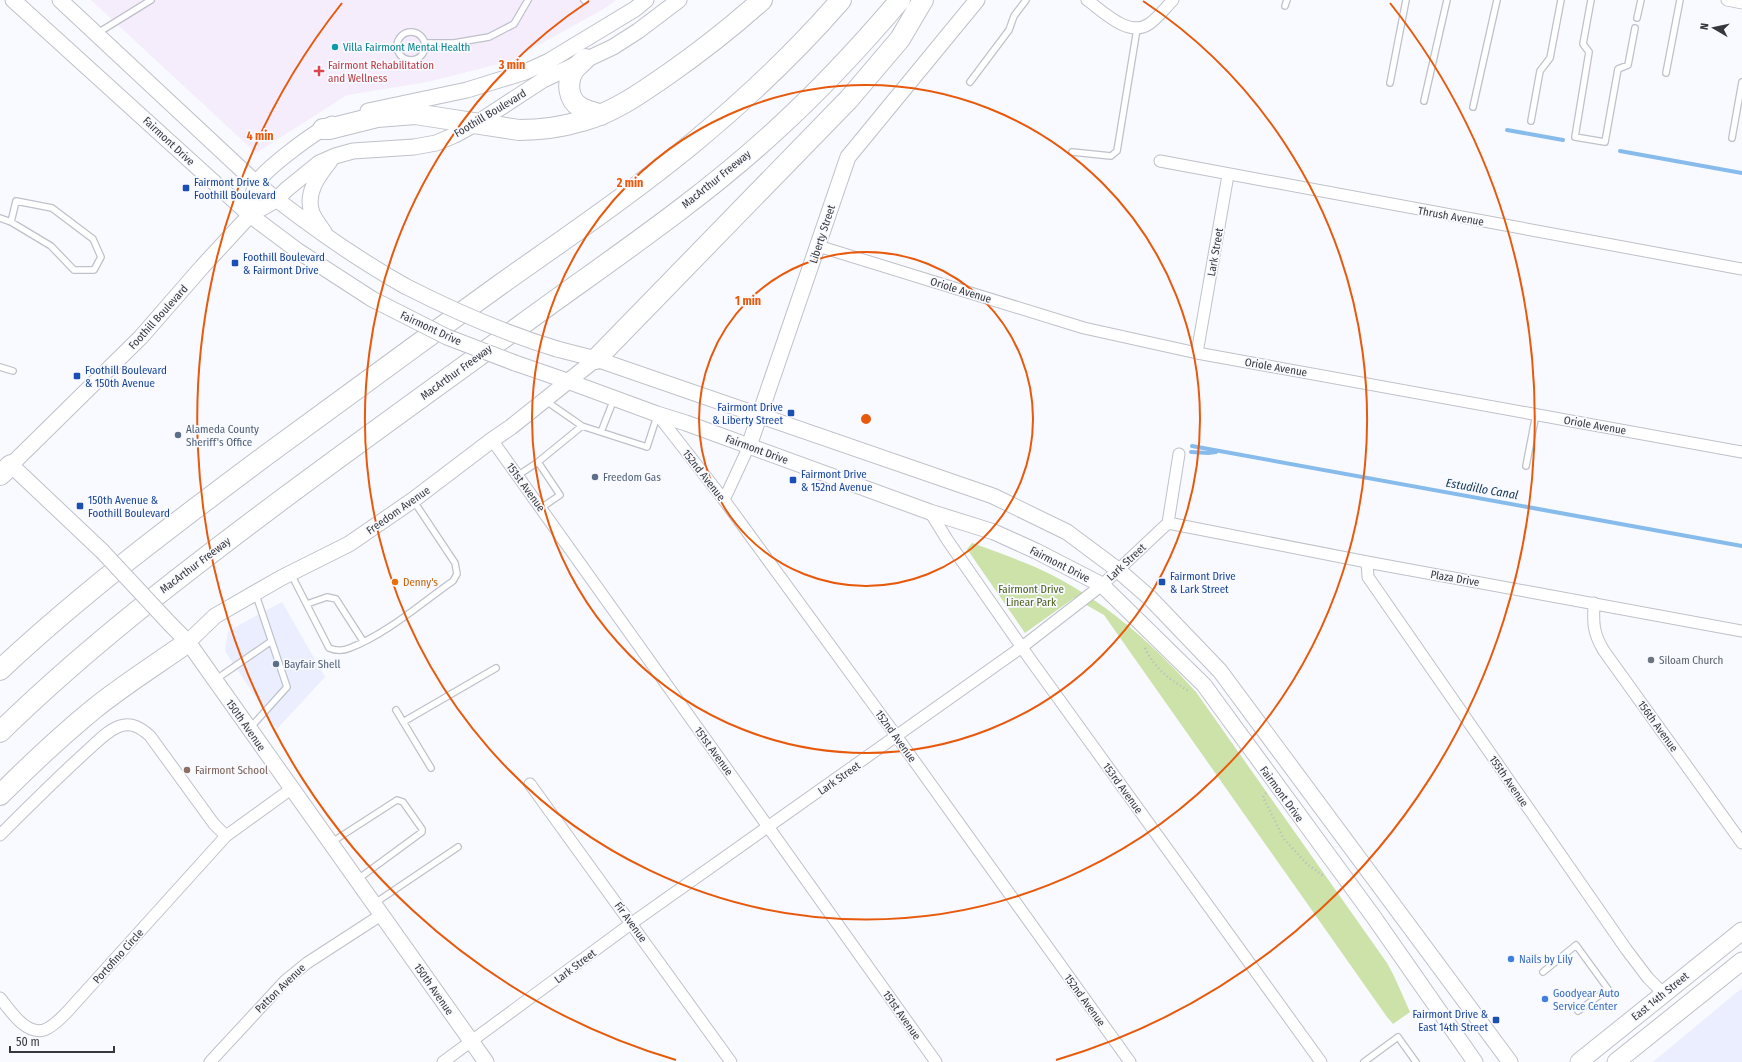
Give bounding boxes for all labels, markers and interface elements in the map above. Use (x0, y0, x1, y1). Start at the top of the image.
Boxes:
north arrow (1694, 8, 1734, 48)
text: N (1698, 22, 1712, 31)
place label: Villa Fairmont Mental Health (343, 41, 470, 54)
marker: Villa Fairmont Mental Health (330, 42, 340, 52)
text: 3 min (498, 58, 525, 72)
place label: Fairmont Rehabilitation and Wellness (328, 59, 434, 85)
marker: Fairmont Rehabilitation and Wellness (313, 65, 325, 77)
street label: Foothill Boulevard (452, 87, 529, 140)
street label: Fairmont Drive (140, 114, 197, 169)
text: 4 min (246, 129, 274, 143)
street label: MacArthur Freeway (679, 147, 754, 211)
place label: Fairmont Drive & Foothill Boulevard (194, 176, 276, 202)
text: 2 min (616, 176, 643, 190)
marker: Fairmont Drive & Foothill Boulevard (181, 183, 191, 193)
street label: Liberty Street (807, 203, 838, 265)
street label: Thrush Avenue (1417, 204, 1485, 229)
street label: Lark Street (1205, 227, 1226, 277)
place label: Foothill Boulevard & Fairmont Drive (243, 251, 325, 277)
marker: Foothill Boulevard & Fairmont Drive (230, 258, 240, 268)
street label: Oriole Avenue (929, 275, 993, 306)
street label: Foothill Boulevard (126, 283, 191, 352)
text: 1 min (735, 294, 761, 308)
street label: Fairmont Drive (398, 309, 463, 348)
street label: MacArthur Freeway (418, 342, 495, 403)
street label: Oriole Avenue (1244, 356, 1308, 379)
place label: Foothill Boulevard & 150th Avenue (85, 364, 167, 390)
marker: Foothill Boulevard & 150th Avenue (72, 371, 82, 381)
place label: Fairmont Drive & Liberty Street (712, 401, 783, 427)
marker: Fairmont Drive & Liberty Street (786, 408, 796, 418)
centre of rings (859, 412, 873, 426)
street label: Oriole Avenue (1563, 414, 1627, 437)
place label: Alameda County Sheriff's Office (186, 423, 259, 449)
marker: Alameda County Sheriff's Office (173, 430, 183, 440)
street label: Fairmont Drive (724, 432, 790, 467)
street label: 152nd Avenue (680, 447, 728, 504)
street label: 151st Avenue (504, 460, 548, 514)
place label: Fairmont Drive & 152nd Avenue (801, 468, 872, 494)
place label: Freedom Gas (603, 471, 661, 484)
marker: Freedom Gas (590, 472, 600, 482)
marker: Fairmont Drive & 152nd Avenue (788, 475, 798, 485)
water label: Estudillo Canal (1445, 476, 1519, 502)
street label: Freedom Avenue (364, 484, 433, 537)
place label: 150th Avenue & Foothill Boulevard (88, 494, 170, 520)
marker: 150th Avenue & Foothill Boulevard (75, 501, 85, 511)
street label: MacArthur Freeway (157, 535, 233, 596)
street label: Lark Street (1104, 541, 1149, 584)
street label: Fairmont Drive (1028, 544, 1092, 585)
street label: Plaza Drive (1429, 568, 1480, 589)
place label: Fairmont Drive & Lark Street (1170, 570, 1236, 596)
place label: Denny's (403, 576, 438, 589)
marker: Denny's (390, 577, 400, 587)
marker: Fairmont Drive & Lark Street (1157, 577, 1167, 587)
park label: Fairmont Drive Linear Park (998, 583, 1064, 609)
place label: Siloam Church (1659, 654, 1723, 667)
marker: Siloam Church (1646, 655, 1656, 665)
place label: Bayfair Shell (284, 658, 340, 671)
marker: Bayfair Shell (271, 659, 281, 669)
street label: 150th Avenue (223, 697, 268, 754)
street label: 156th Avenue (1635, 698, 1680, 754)
street label: 152nd Avenue (872, 708, 919, 765)
street label: 151st Avenue (692, 724, 736, 778)
street label: 155th Avenue (1486, 753, 1531, 809)
street label: Lark Street (816, 759, 863, 798)
street label: 153rd Avenue (1100, 760, 1145, 816)
place label: Fairmont School (195, 764, 268, 777)
street label: Fairmont Drive (1257, 764, 1306, 825)
marker: Fairmont School (182, 765, 192, 775)
street label: Fir Avenue (612, 900, 650, 945)
street label: Portofino Circle (90, 926, 146, 986)
street label: Lark Street (552, 946, 599, 986)
place label: Nails by Lily (1519, 953, 1573, 966)
marker: Nails by Lily (1506, 954, 1516, 964)
street label: Patton Avenue (253, 961, 308, 1016)
street label: 150th Avenue (411, 961, 456, 1018)
street label: East 14th Street (1629, 969, 1692, 1023)
street label: 152nd Avenue (1061, 972, 1108, 1029)
place label: Goodyear Auto Service Center (1553, 987, 1620, 1013)
street label: 151st Avenue (880, 988, 923, 1042)
marker: Goodyear Auto Service Center (1540, 994, 1550, 1004)
place label: Fairmont Drive & East 14th Street (1412, 1008, 1488, 1034)
marker: Fairmont Drive & East 14th Street (1491, 1015, 1501, 1025)
scale bar (10, 1028, 114, 1054)
text: 50 m (16, 1035, 40, 1049)

